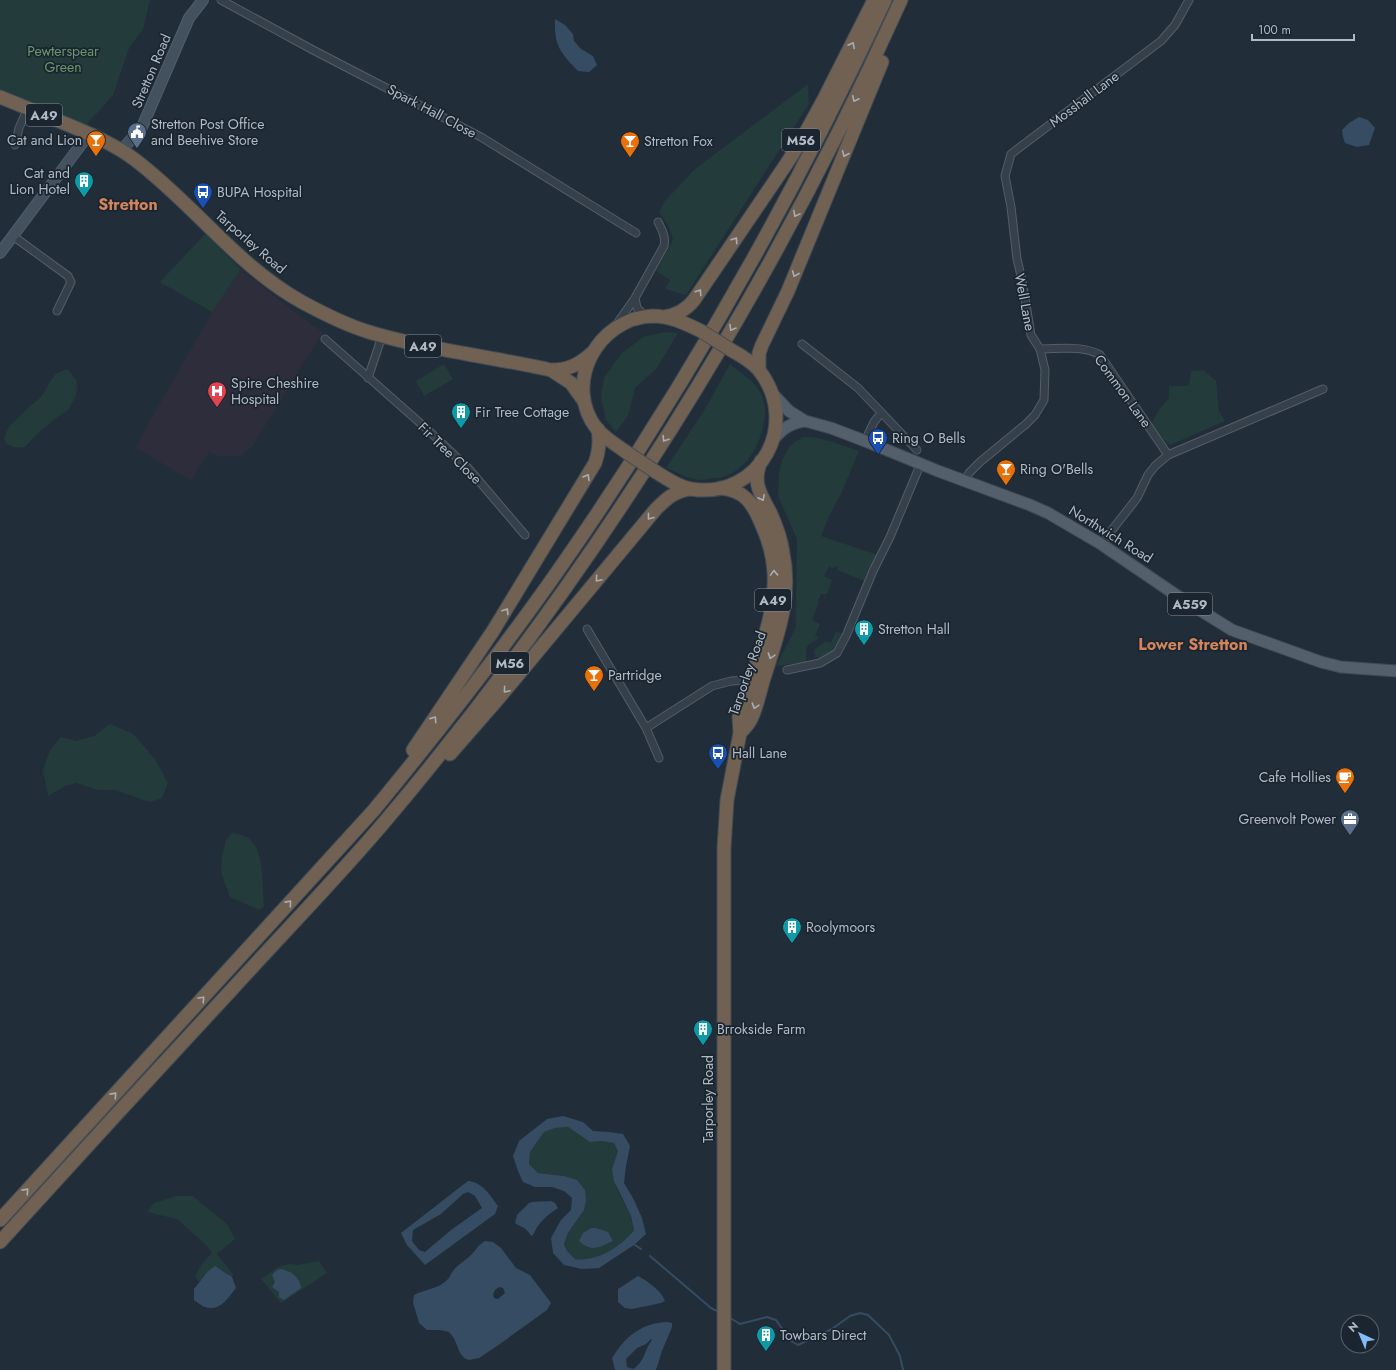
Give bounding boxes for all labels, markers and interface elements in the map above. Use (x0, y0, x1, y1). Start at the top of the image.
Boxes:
scale bar (1252, 16, 1354, 42)
text: 100 m (1258, 21, 1291, 39)
street label: Stretton Road (126, 31, 176, 111)
park label: Pewterspear Green (27, 41, 99, 77)
one-way arrow (847, 42, 855, 49)
street label: Mosshall Lane (1045, 66, 1123, 132)
street label: Spark Hall Close (384, 79, 480, 143)
one-way arrow (852, 95, 860, 102)
road number: A49 (26, 104, 62, 126)
place label: Stretton Post Office and Beehive Store (151, 114, 264, 150)
public building icon: Stretton Post Office and Beehive Store (126, 121, 148, 149)
bar icon: Cat and Lion (85, 129, 107, 157)
road number: M56 (782, 129, 820, 151)
place label: Cat and Lion (7, 130, 82, 150)
bar icon: Stretton Fox (619, 130, 641, 158)
place label: Stretton Fox (644, 131, 713, 151)
one-way arrow (842, 149, 850, 157)
place label: Cat and Lion Hotel (9, 163, 70, 199)
building icon: Cat and Lion Hotel (73, 170, 95, 198)
bus stop icon: BUPA Hospital (192, 181, 214, 209)
place label: BUPA Hospital (217, 182, 302, 202)
district label: Stretton (98, 193, 158, 216)
street label: Tarporley Road (211, 206, 291, 278)
one-way arrow (793, 210, 800, 218)
one-way arrow (730, 237, 738, 244)
one-way arrow (792, 270, 800, 277)
street label: Well Lane (1010, 272, 1040, 332)
one-way arrow (694, 290, 701, 297)
one-way arrow (730, 324, 737, 331)
road number: A49 (405, 335, 441, 357)
street label: Common Lane (1090, 350, 1156, 432)
place label: Spire Cheshire Hospital (231, 373, 319, 409)
hospital icon: Spire Cheshire Hospital (206, 380, 228, 408)
building icon: Fir Tree Cottage (450, 401, 472, 429)
place label: Fir Tree Cottage (475, 402, 569, 422)
street label: Fir Tree Close (414, 417, 486, 489)
bus stop icon: Ring O Bells (867, 427, 889, 455)
place label: Ring O Bells (892, 428, 966, 448)
one-way arrow (662, 435, 670, 442)
bar icon: Ring O'Bells (995, 458, 1017, 486)
place label: Ring O'Bells (1020, 459, 1094, 479)
one-way arrow (582, 474, 589, 481)
one-way arrow (757, 494, 765, 502)
street label: Northwich Road (1065, 500, 1157, 568)
one-way arrow (648, 512, 655, 519)
one-way arrow (770, 570, 778, 576)
one-way arrow (596, 575, 603, 582)
road number: A49 (755, 589, 791, 611)
road number: A559 (1168, 593, 1212, 615)
one-way arrow (501, 608, 508, 615)
building icon: Stretton Hall (853, 618, 875, 646)
place label: Stretton Hall (878, 619, 950, 639)
street label: Tarporley Road (723, 628, 771, 718)
district label: Lower Stretton (1138, 633, 1248, 656)
road number: M56 (491, 652, 529, 674)
one-way arrow (767, 652, 776, 659)
bar icon: Partridge (583, 664, 605, 692)
place label: Partridge (608, 665, 662, 685)
one-way arrow (503, 685, 510, 692)
one-way arrow (751, 702, 760, 709)
one-way arrow (429, 716, 437, 723)
bus stop icon: Hall Lane (707, 742, 729, 770)
place label: Hall Lane (732, 743, 787, 763)
cafe icon: Cafe Hollies (1334, 766, 1356, 794)
place label: Cafe Hollies (1259, 767, 1331, 787)
office icon: Greenvolt Power (1339, 808, 1361, 836)
place label: Greenvolt Power (1238, 809, 1336, 829)
one-way arrow (285, 900, 292, 908)
building icon: Roolymoors (781, 916, 803, 944)
place label: Roolymoors (806, 917, 876, 937)
one-way arrow (197, 996, 204, 1004)
building icon: Brrokside Farm (692, 1018, 714, 1046)
place label: Brrokside Farm (717, 1019, 806, 1039)
street label: Tarporley Road (698, 1055, 718, 1143)
one-way arrow (109, 1092, 116, 1100)
one-way arrow (22, 1188, 29, 1196)
north arrow (1340, 1314, 1380, 1354)
text: N (1344, 1318, 1362, 1336)
building icon: Towbars Direct (755, 1324, 777, 1352)
place label: Towbars Direct (780, 1325, 867, 1345)

